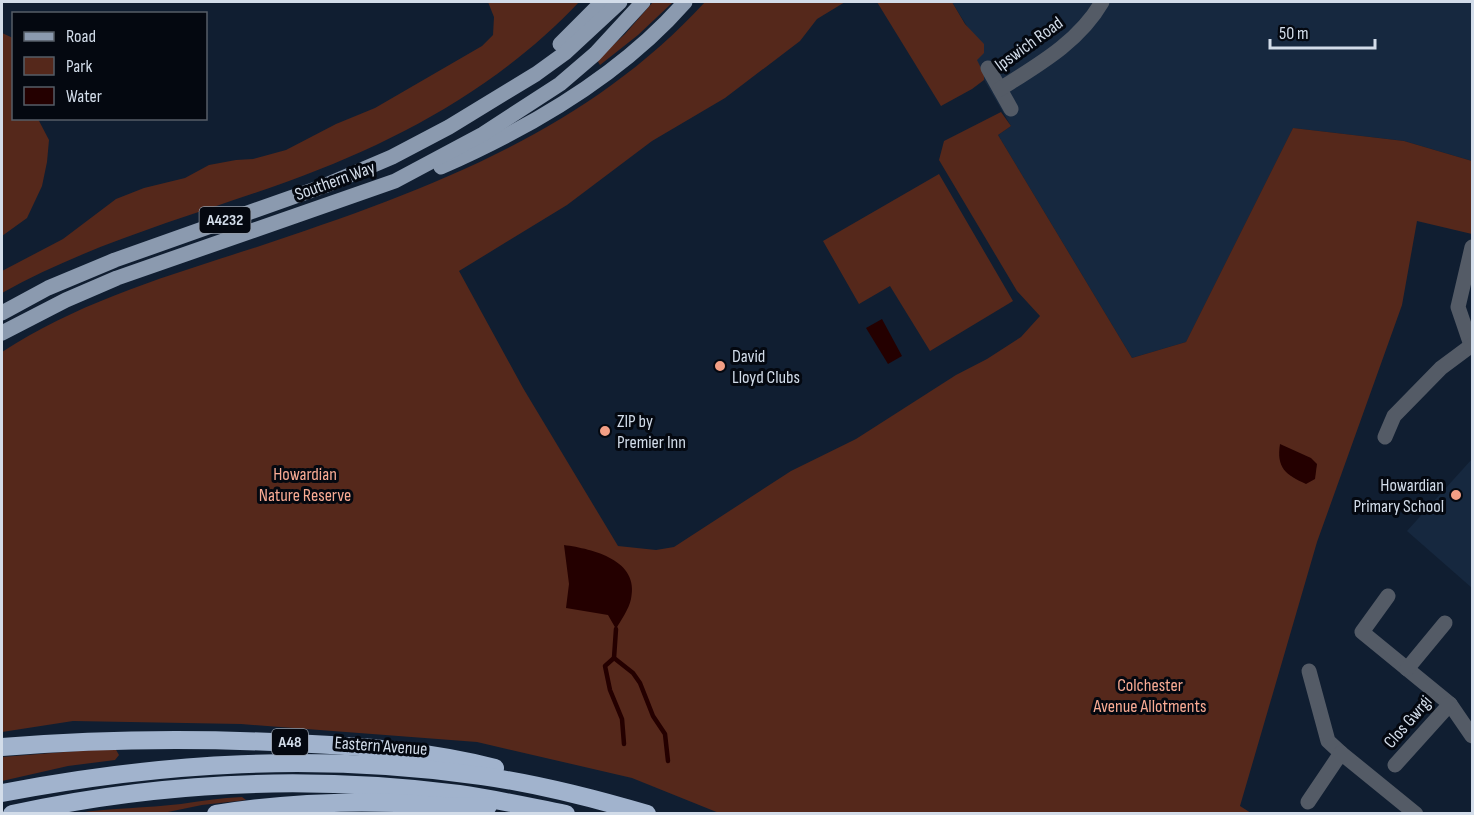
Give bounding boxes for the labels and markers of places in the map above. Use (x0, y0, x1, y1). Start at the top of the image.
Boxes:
place label: David Lloyd Clubs (732, 346, 800, 388)
marker: David Lloyd Clubs (713, 359, 727, 373)
place label: ZIP by Premier Inn (617, 411, 686, 453)
marker: ZIP by Premier Inn (598, 424, 612, 438)
place label: Howardian Primary School (1353, 475, 1444, 517)
marker: Howardian Primary School (1449, 488, 1463, 502)

